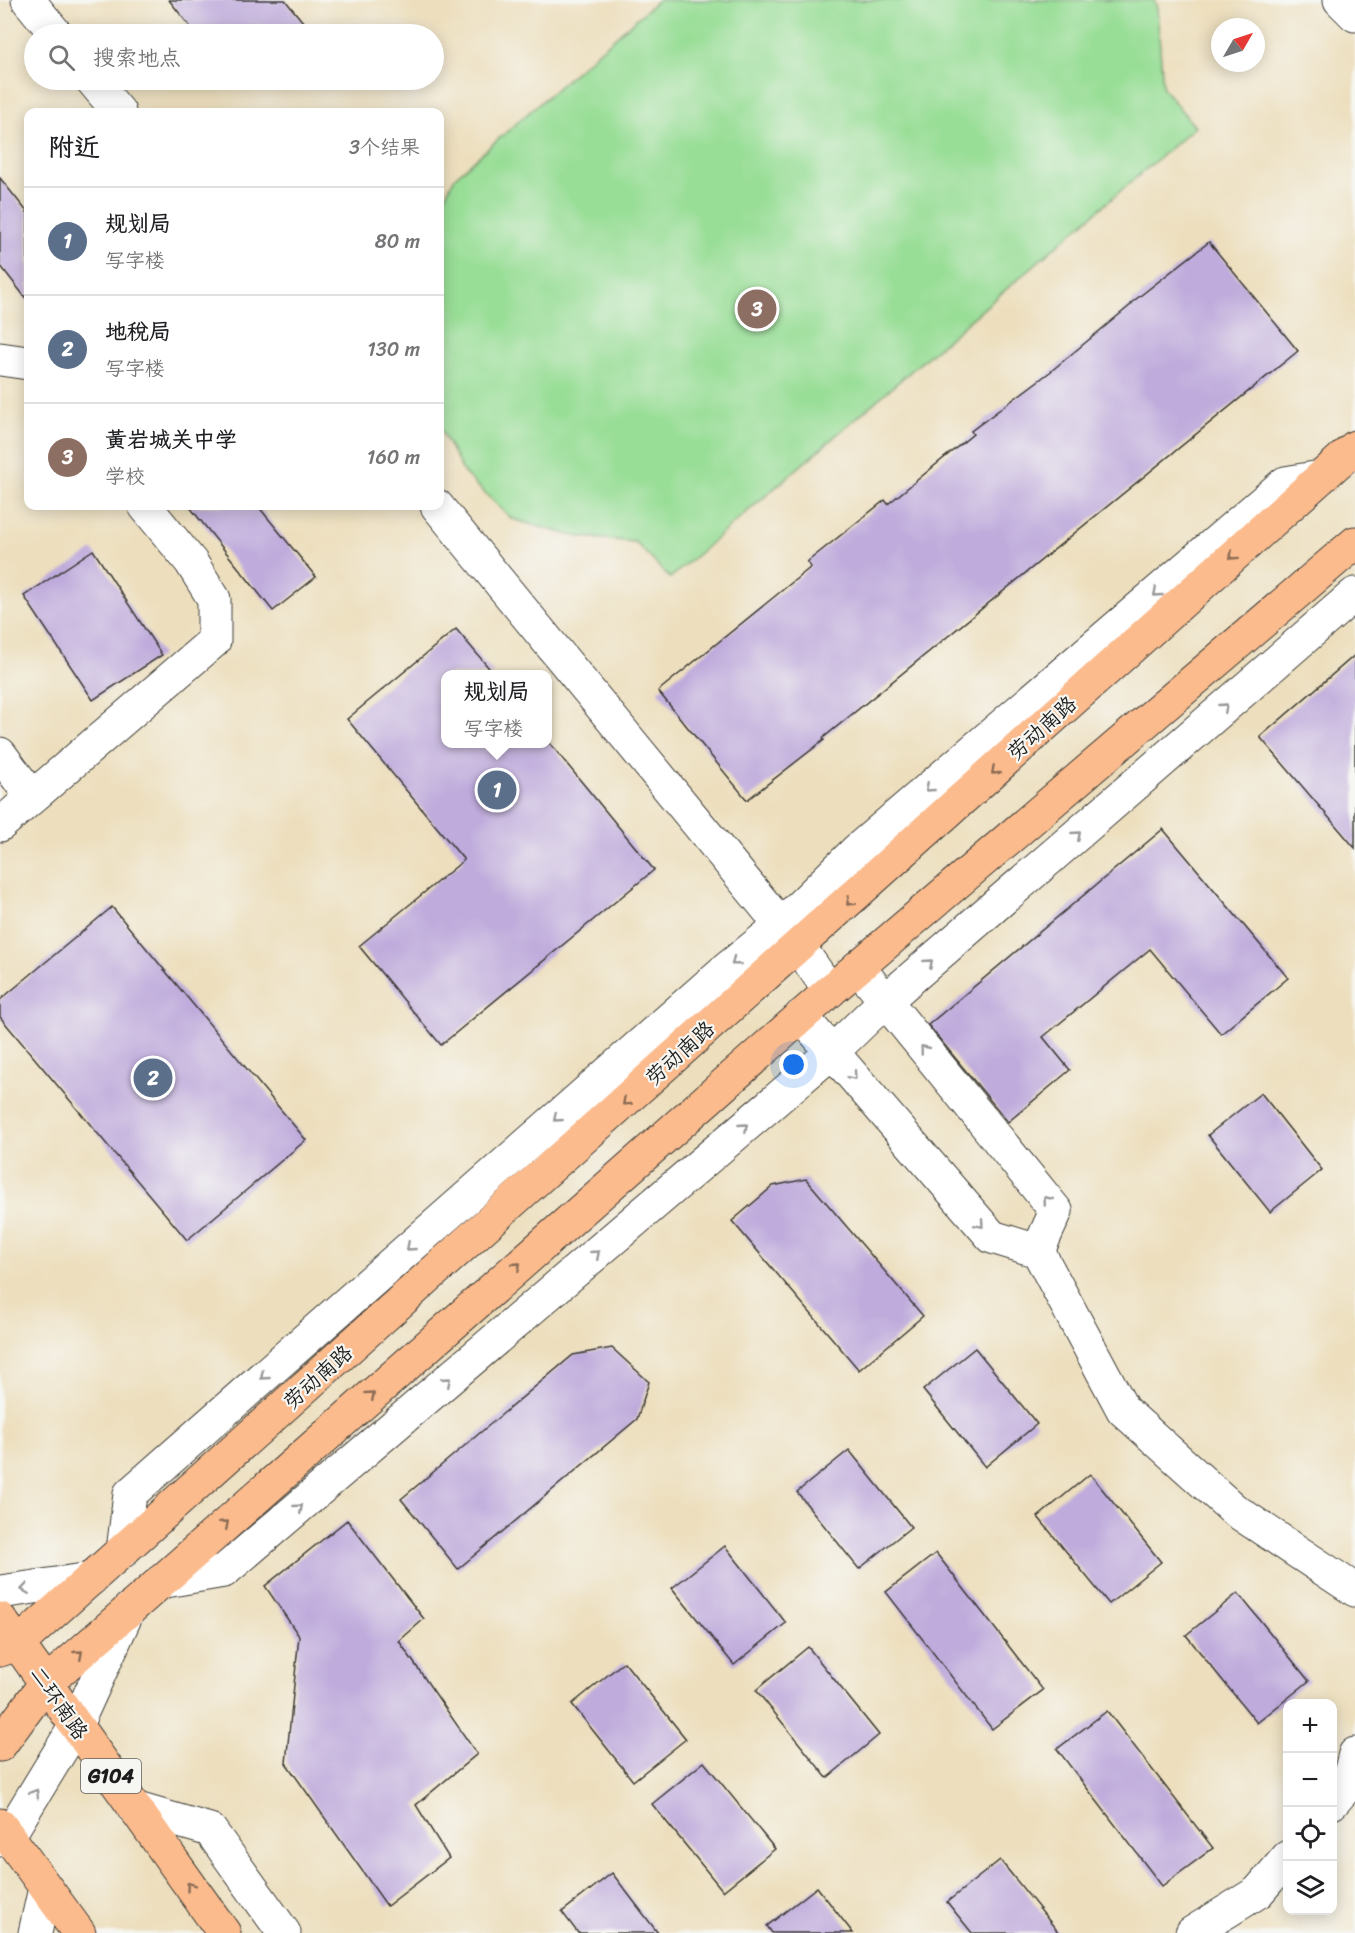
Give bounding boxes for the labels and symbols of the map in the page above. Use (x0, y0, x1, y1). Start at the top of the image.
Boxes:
north arrow (1211, 18, 1265, 72)
pin: 3 (738, 286, 777, 332)
one-way arrow (1229, 549, 1240, 560)
one-way arrow (1153, 586, 1164, 597)
street label: 劳动南路 (998, 686, 1086, 770)
one-way arrow (1217, 703, 1228, 714)
one-way arrow (991, 764, 1001, 775)
pin: 1 (478, 768, 516, 812)
one-way arrow (925, 781, 936, 792)
one-way arrow (1070, 831, 1081, 842)
one-way arrow (846, 895, 856, 906)
one-way arrow (731, 955, 742, 966)
one-way arrow (922, 959, 933, 970)
street label: 劳动南路 (636, 1011, 724, 1095)
one-way arrow (921, 1045, 932, 1056)
your location (779, 1050, 808, 1079)
pin: 2 (134, 1056, 172, 1100)
one-way arrow (846, 1069, 857, 1080)
one-way arrow (622, 1095, 633, 1106)
one-way arrow (553, 1111, 564, 1122)
one-way arrow (737, 1124, 748, 1135)
one-way arrow (1044, 1196, 1055, 1207)
one-way arrow (973, 1217, 984, 1228)
one-way arrow (406, 1240, 417, 1251)
one-way arrow (589, 1250, 600, 1261)
one-way arrow (510, 1262, 521, 1273)
street label: 劳动南路 (274, 1335, 362, 1419)
one-way arrow (260, 1369, 271, 1380)
one-way arrow (440, 1377, 451, 1388)
one-way arrow (364, 1391, 375, 1402)
one-way arrow (292, 1504, 303, 1515)
one-way arrow (218, 1520, 229, 1531)
one-way arrow (20, 1582, 29, 1594)
one-way arrow (72, 1650, 83, 1661)
street label: 二环南路 (19, 1658, 99, 1748)
road number: G104 (81, 1759, 141, 1793)
one-way arrow (27, 1789, 39, 1799)
one-way arrow (186, 1881, 197, 1892)

